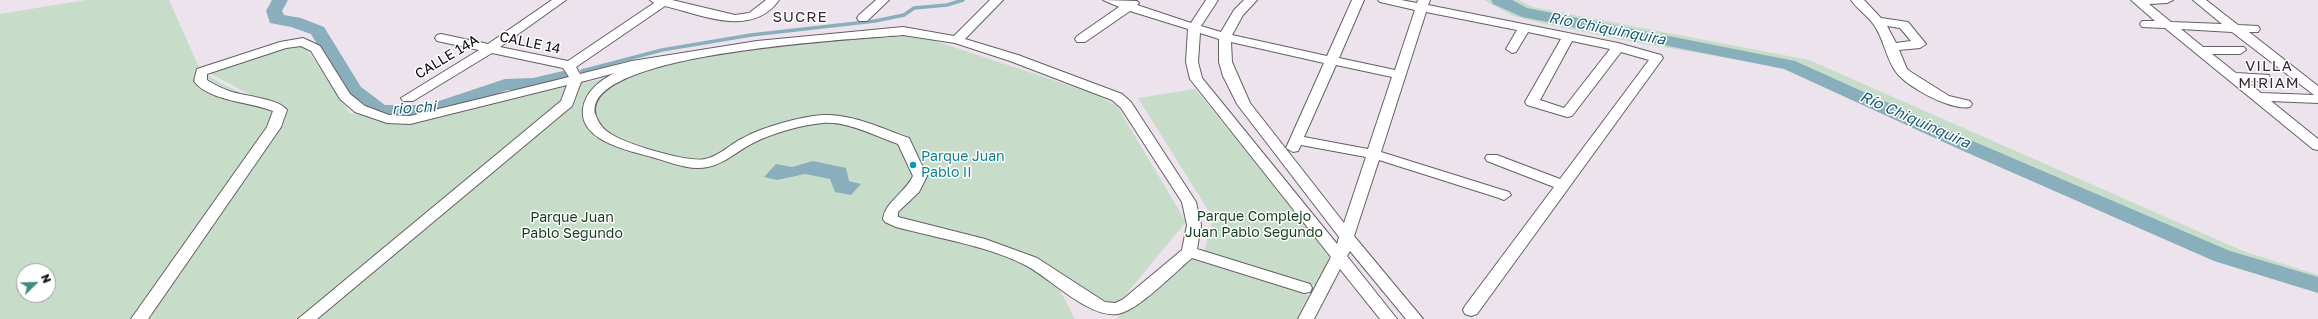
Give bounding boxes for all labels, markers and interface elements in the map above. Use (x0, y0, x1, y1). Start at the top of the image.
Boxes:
district label: SUCRE (772, 8, 828, 26)
water label: Río Chiquinquira (1547, 9, 1667, 49)
street label: CALLE 14 (498, 28, 562, 58)
street label: CALLE 14A (412, 31, 482, 83)
district label: VILLA MIRIAM (2238, 57, 2300, 92)
water label: Río Chiquinquira (1857, 88, 1973, 152)
water label: rio chi (391, 97, 437, 119)
place label: Parque Juan Pablo II (921, 149, 1005, 182)
marker: Parque Juan Pablo II (908, 160, 918, 170)
park label: Parque Complejo Juan Pablo Segundo (1185, 209, 1323, 242)
park label: Parque Juan Pablo Segundo (521, 210, 623, 242)
north arrow (16, 263, 56, 303)
text: N (39, 272, 54, 285)

